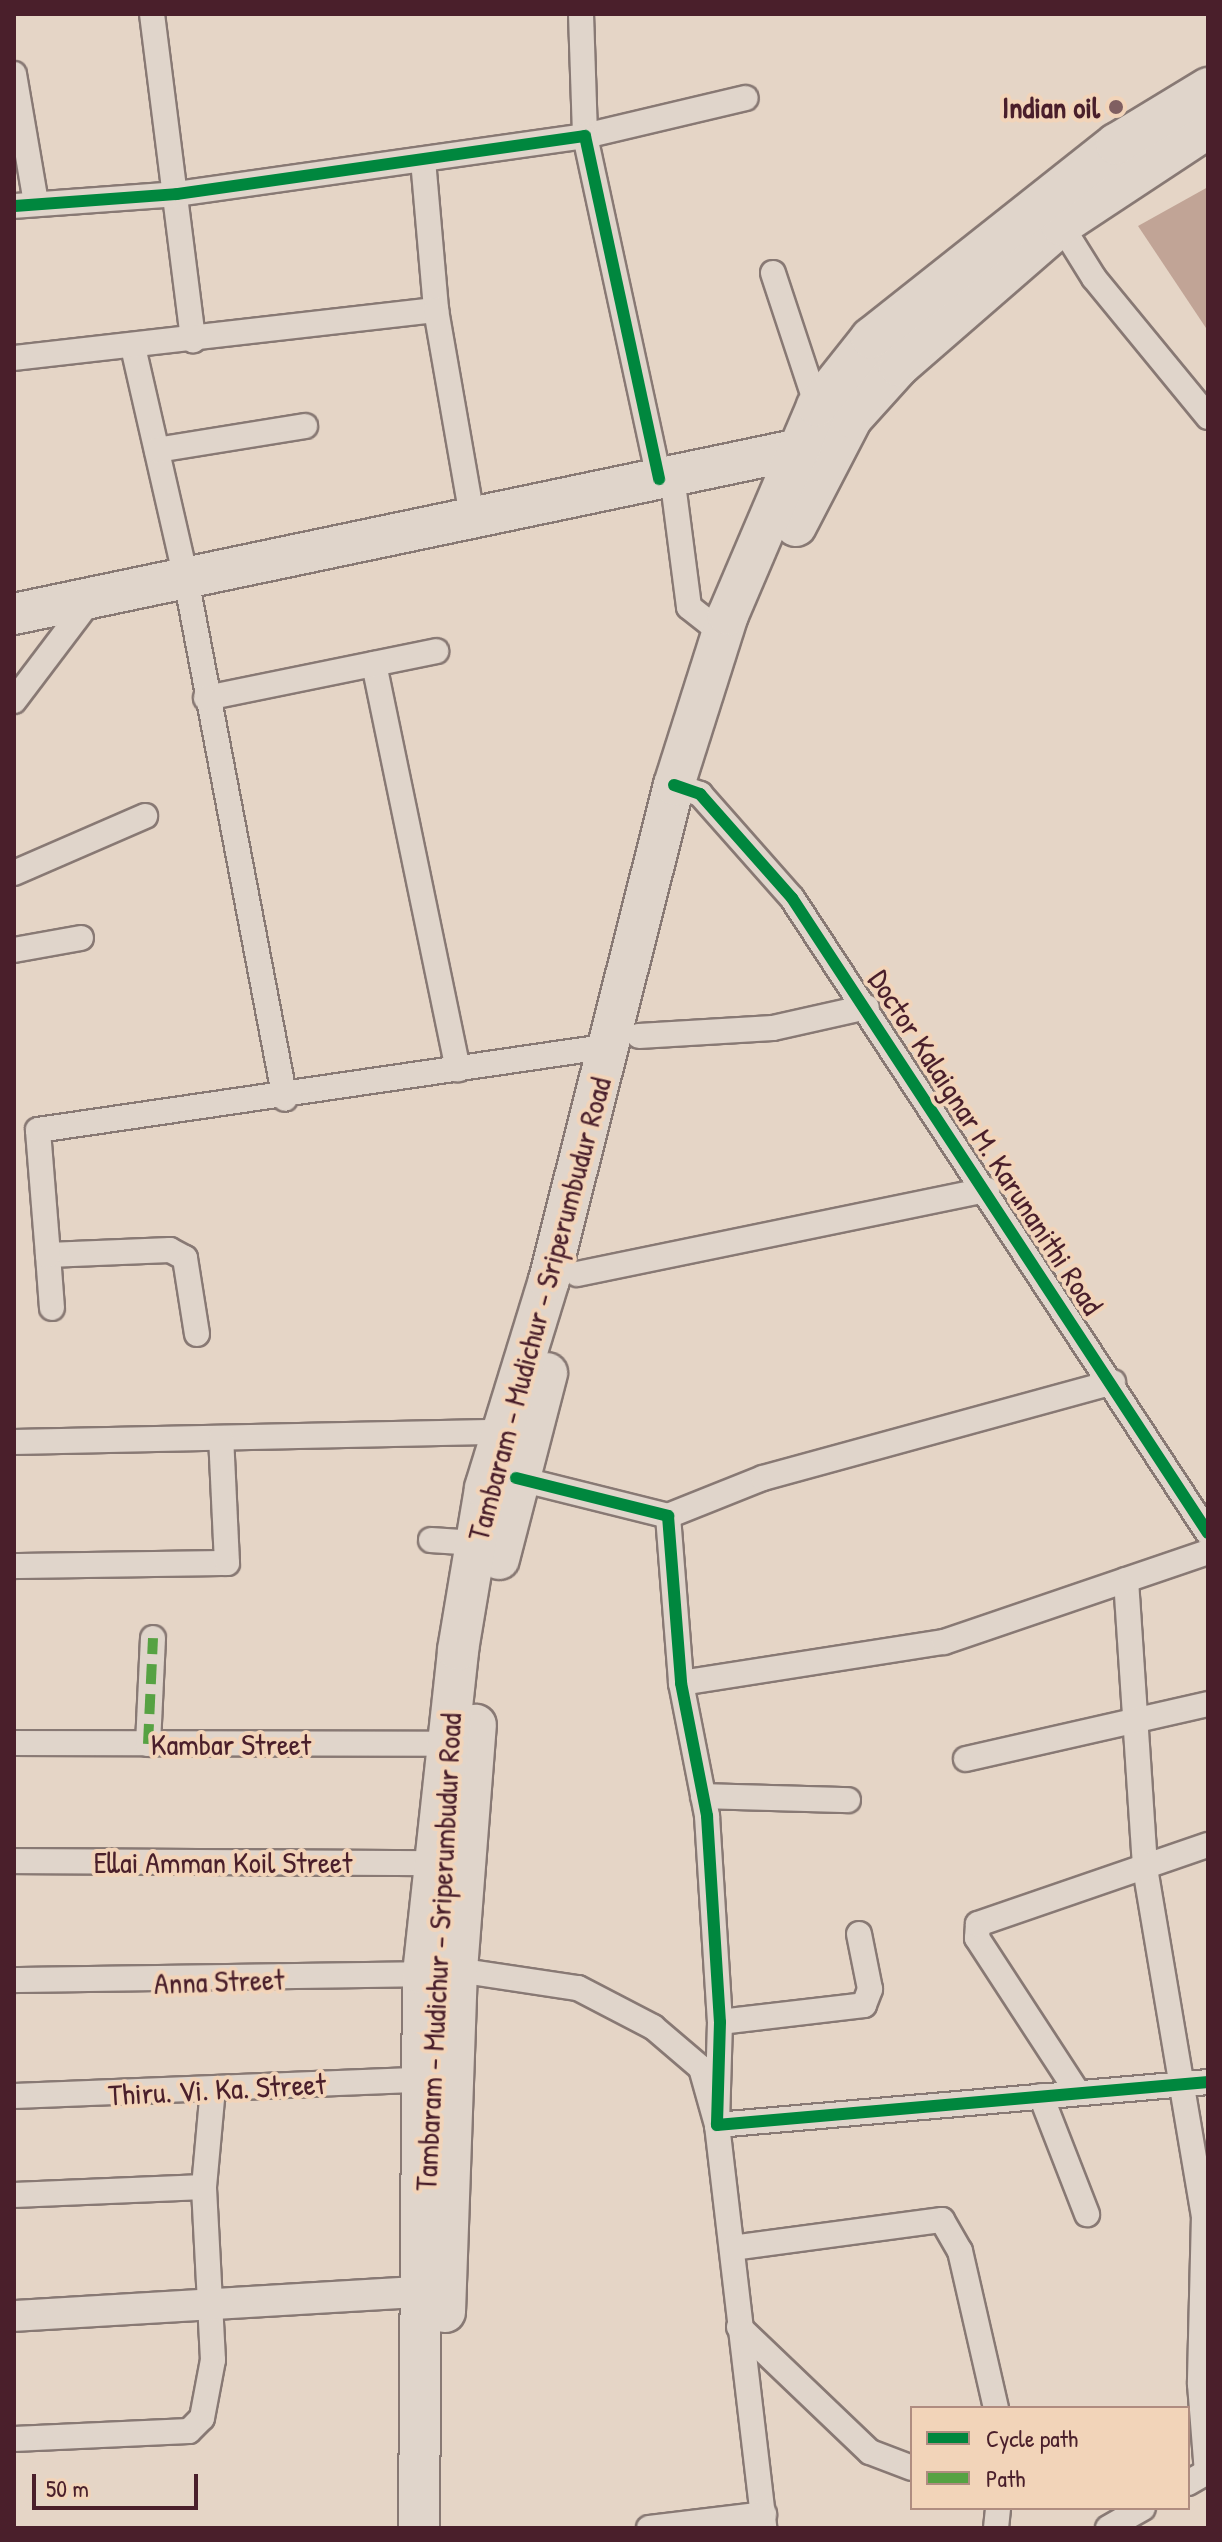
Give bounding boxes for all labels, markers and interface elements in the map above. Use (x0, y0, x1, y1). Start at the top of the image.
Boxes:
place label: Indian oil (1002, 89, 1100, 125)
marker: Indian oil (1107, 98, 1125, 116)
street label: Doctor Kalaignar M. Karunanithi Road (861, 963, 1111, 1321)
street label: Tambaram - Mudichur - Sriperumbudur Road (460, 1073, 618, 1545)
street label: Tambaram - Mudichur - Sriperumbudur Road (408, 1712, 468, 2192)
street label: Kambar Street (151, 1726, 311, 1762)
street label: Ellai Amman Koil Street (94, 1844, 352, 1880)
street label: Anna Street (153, 1961, 285, 2001)
street label: Thiru. Vi. Ka. Street (107, 2065, 327, 2113)
legend (910, 2406, 1190, 2510)
text: Cycle path (986, 2422, 1078, 2454)
scale bar (36, 2458, 202, 2508)
text: Path (986, 2462, 1025, 2494)
text: 50 m (46, 2472, 89, 2504)

